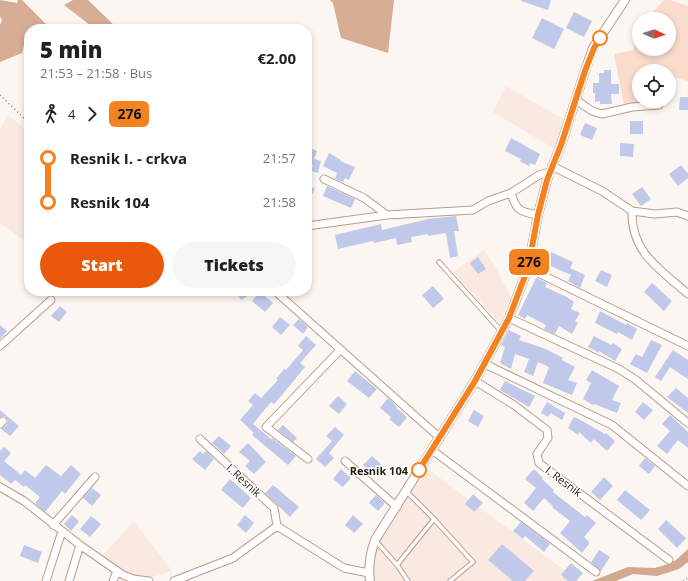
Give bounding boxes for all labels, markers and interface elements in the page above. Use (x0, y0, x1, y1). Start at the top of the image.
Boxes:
north arrow (632, 12, 676, 56)
map controls (632, 12, 676, 108)
unlabelled marker (592, 30, 608, 46)
text: 5 min (40, 34, 103, 64)
text: €2.00 (257, 48, 296, 68)
text: 21:53 – 21:58 · Bus (40, 64, 152, 82)
button: locate (632, 64, 676, 108)
icon: walk (40, 103, 62, 125)
icon: forward (81, 103, 103, 125)
text: 276 (117, 104, 141, 123)
text: 4 (68, 105, 75, 123)
text: Resnik I. - crkva (70, 148, 187, 168)
text: 21:57 (263, 149, 296, 167)
text: Resnik 104 (70, 192, 150, 212)
text: 21:58 (263, 193, 296, 211)
button: Start (40, 242, 164, 288)
button: Tickets (172, 242, 296, 288)
line badge: 276 (506, 249, 552, 275)
text: 276 (517, 252, 541, 271)
street label: I. Resnik (223, 460, 265, 500)
marker: Resnik 104 (411, 462, 427, 478)
street label: I. Resnik (543, 462, 586, 500)
place label: Resnik 104 (350, 463, 409, 478)

